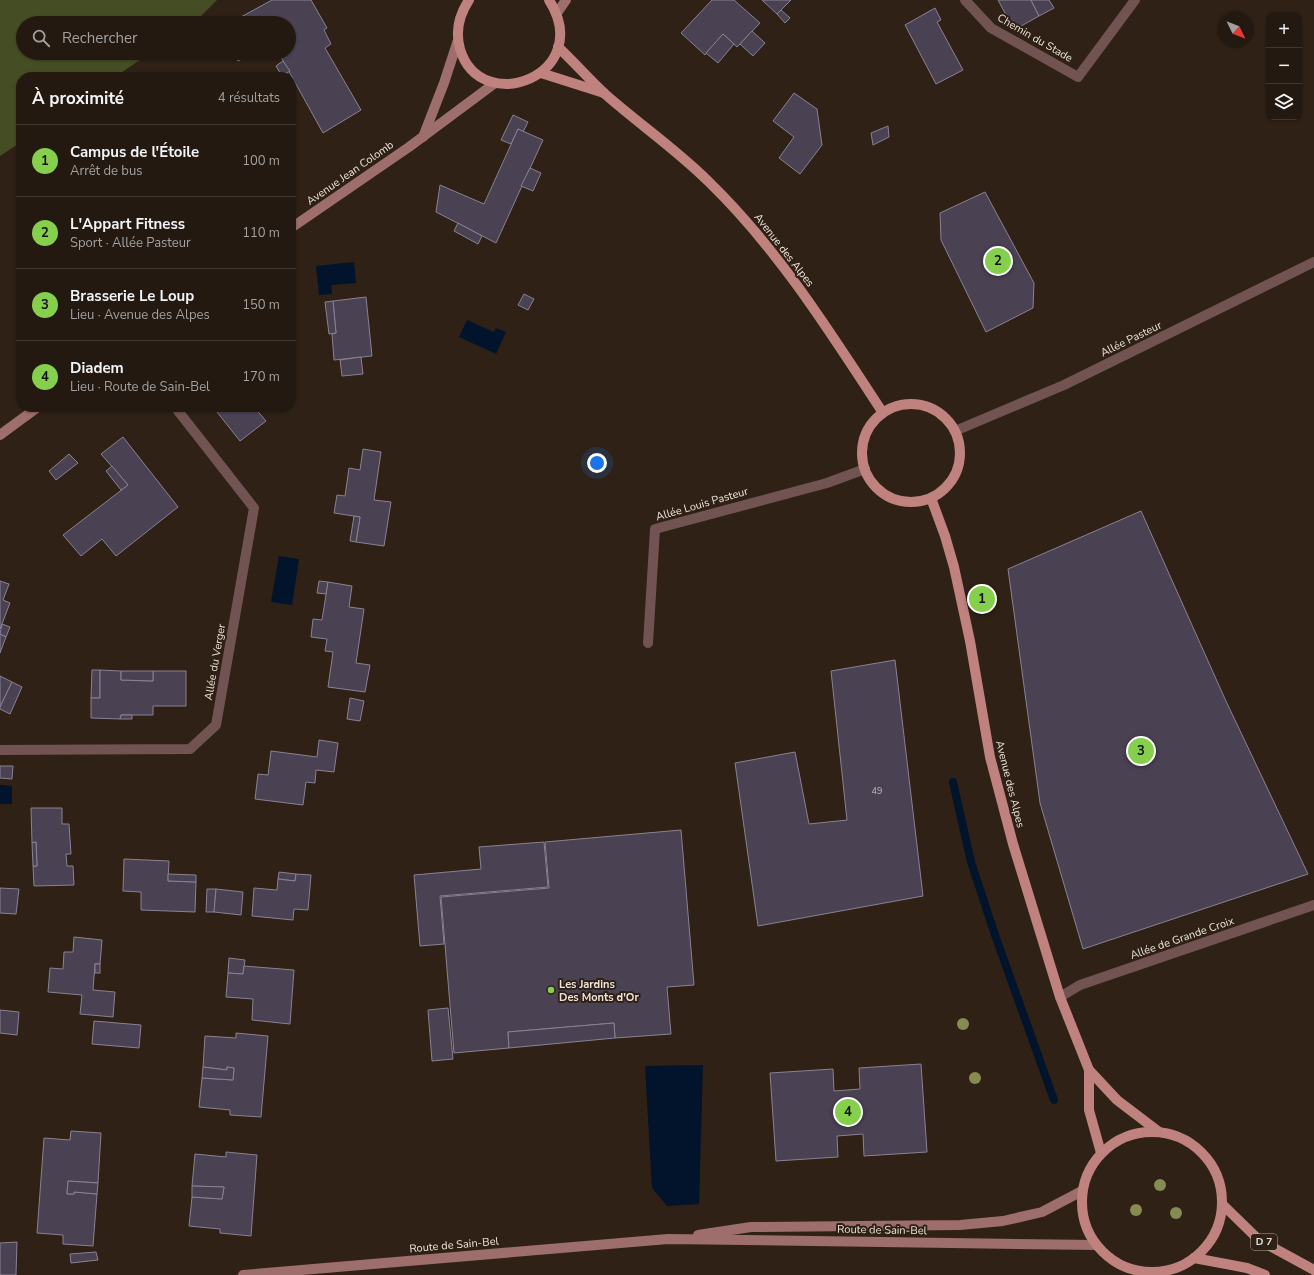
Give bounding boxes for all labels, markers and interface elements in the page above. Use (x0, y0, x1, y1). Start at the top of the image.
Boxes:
street label: Chemin du Stade (995, 10, 1076, 66)
north arrow (1218, 12, 1254, 48)
map controls (1266, 12, 1302, 120)
button: + (1266, 12, 1302, 48)
search box (16, 16, 296, 60)
icon: search (30, 27, 52, 49)
text: Rechercher (62, 28, 137, 48)
button: − (1266, 48, 1302, 84)
button: layers (1266, 84, 1302, 120)
text: À proximité (32, 87, 124, 110)
text: 4 résultats (218, 89, 280, 107)
street label: Avenue Jean Colomb (304, 137, 396, 209)
text: Campus de l'Étoile (70, 142, 199, 162)
text: 1 (41, 152, 49, 170)
text: 100 m (242, 152, 280, 170)
text: Arrêt de bus (70, 162, 142, 180)
street label: Avenue des Alpes (751, 210, 817, 290)
text: L'Appart Fitness (70, 214, 185, 234)
text: 2 (41, 224, 49, 242)
text: 110 m (242, 224, 280, 242)
text: Sport · Allée Pasteur (70, 234, 191, 252)
pin: 2 (985, 246, 1011, 276)
text: Brasserie Le Loup (70, 286, 194, 306)
text: 3 (41, 296, 49, 314)
text: 150 m (242, 296, 280, 314)
text: Lieu · Avenue des Alpes (70, 306, 210, 324)
street label: Allée Pasteur (1098, 318, 1164, 360)
text: Diadem (70, 358, 124, 378)
text: 4 (41, 368, 49, 386)
text: 170 m (242, 368, 280, 386)
text: Lieu · Route de Sain-Bel (70, 378, 210, 396)
your location (587, 453, 607, 473)
street label: Allée Louis Pasteur (654, 484, 750, 524)
pin: 1 (969, 584, 995, 614)
street label: Allée du Verger (201, 623, 229, 701)
pin: 3 (1128, 736, 1154, 766)
street label: Avenue des Alpes (992, 739, 1028, 829)
house number: 49 (872, 785, 882, 797)
street label: Allée de Grande Croix (1128, 913, 1236, 963)
place label: Les Jardins Des Monts d'Or (559, 977, 639, 1005)
marker: Les Jardins Des Monts d'Or (546, 985, 556, 995)
pin: 4 (835, 1097, 861, 1127)
street label: Route de Sain-Bel (837, 1222, 928, 1238)
street label: Route de Sain-Bel (409, 1234, 500, 1256)
road number: D 7 (1251, 1234, 1277, 1250)

